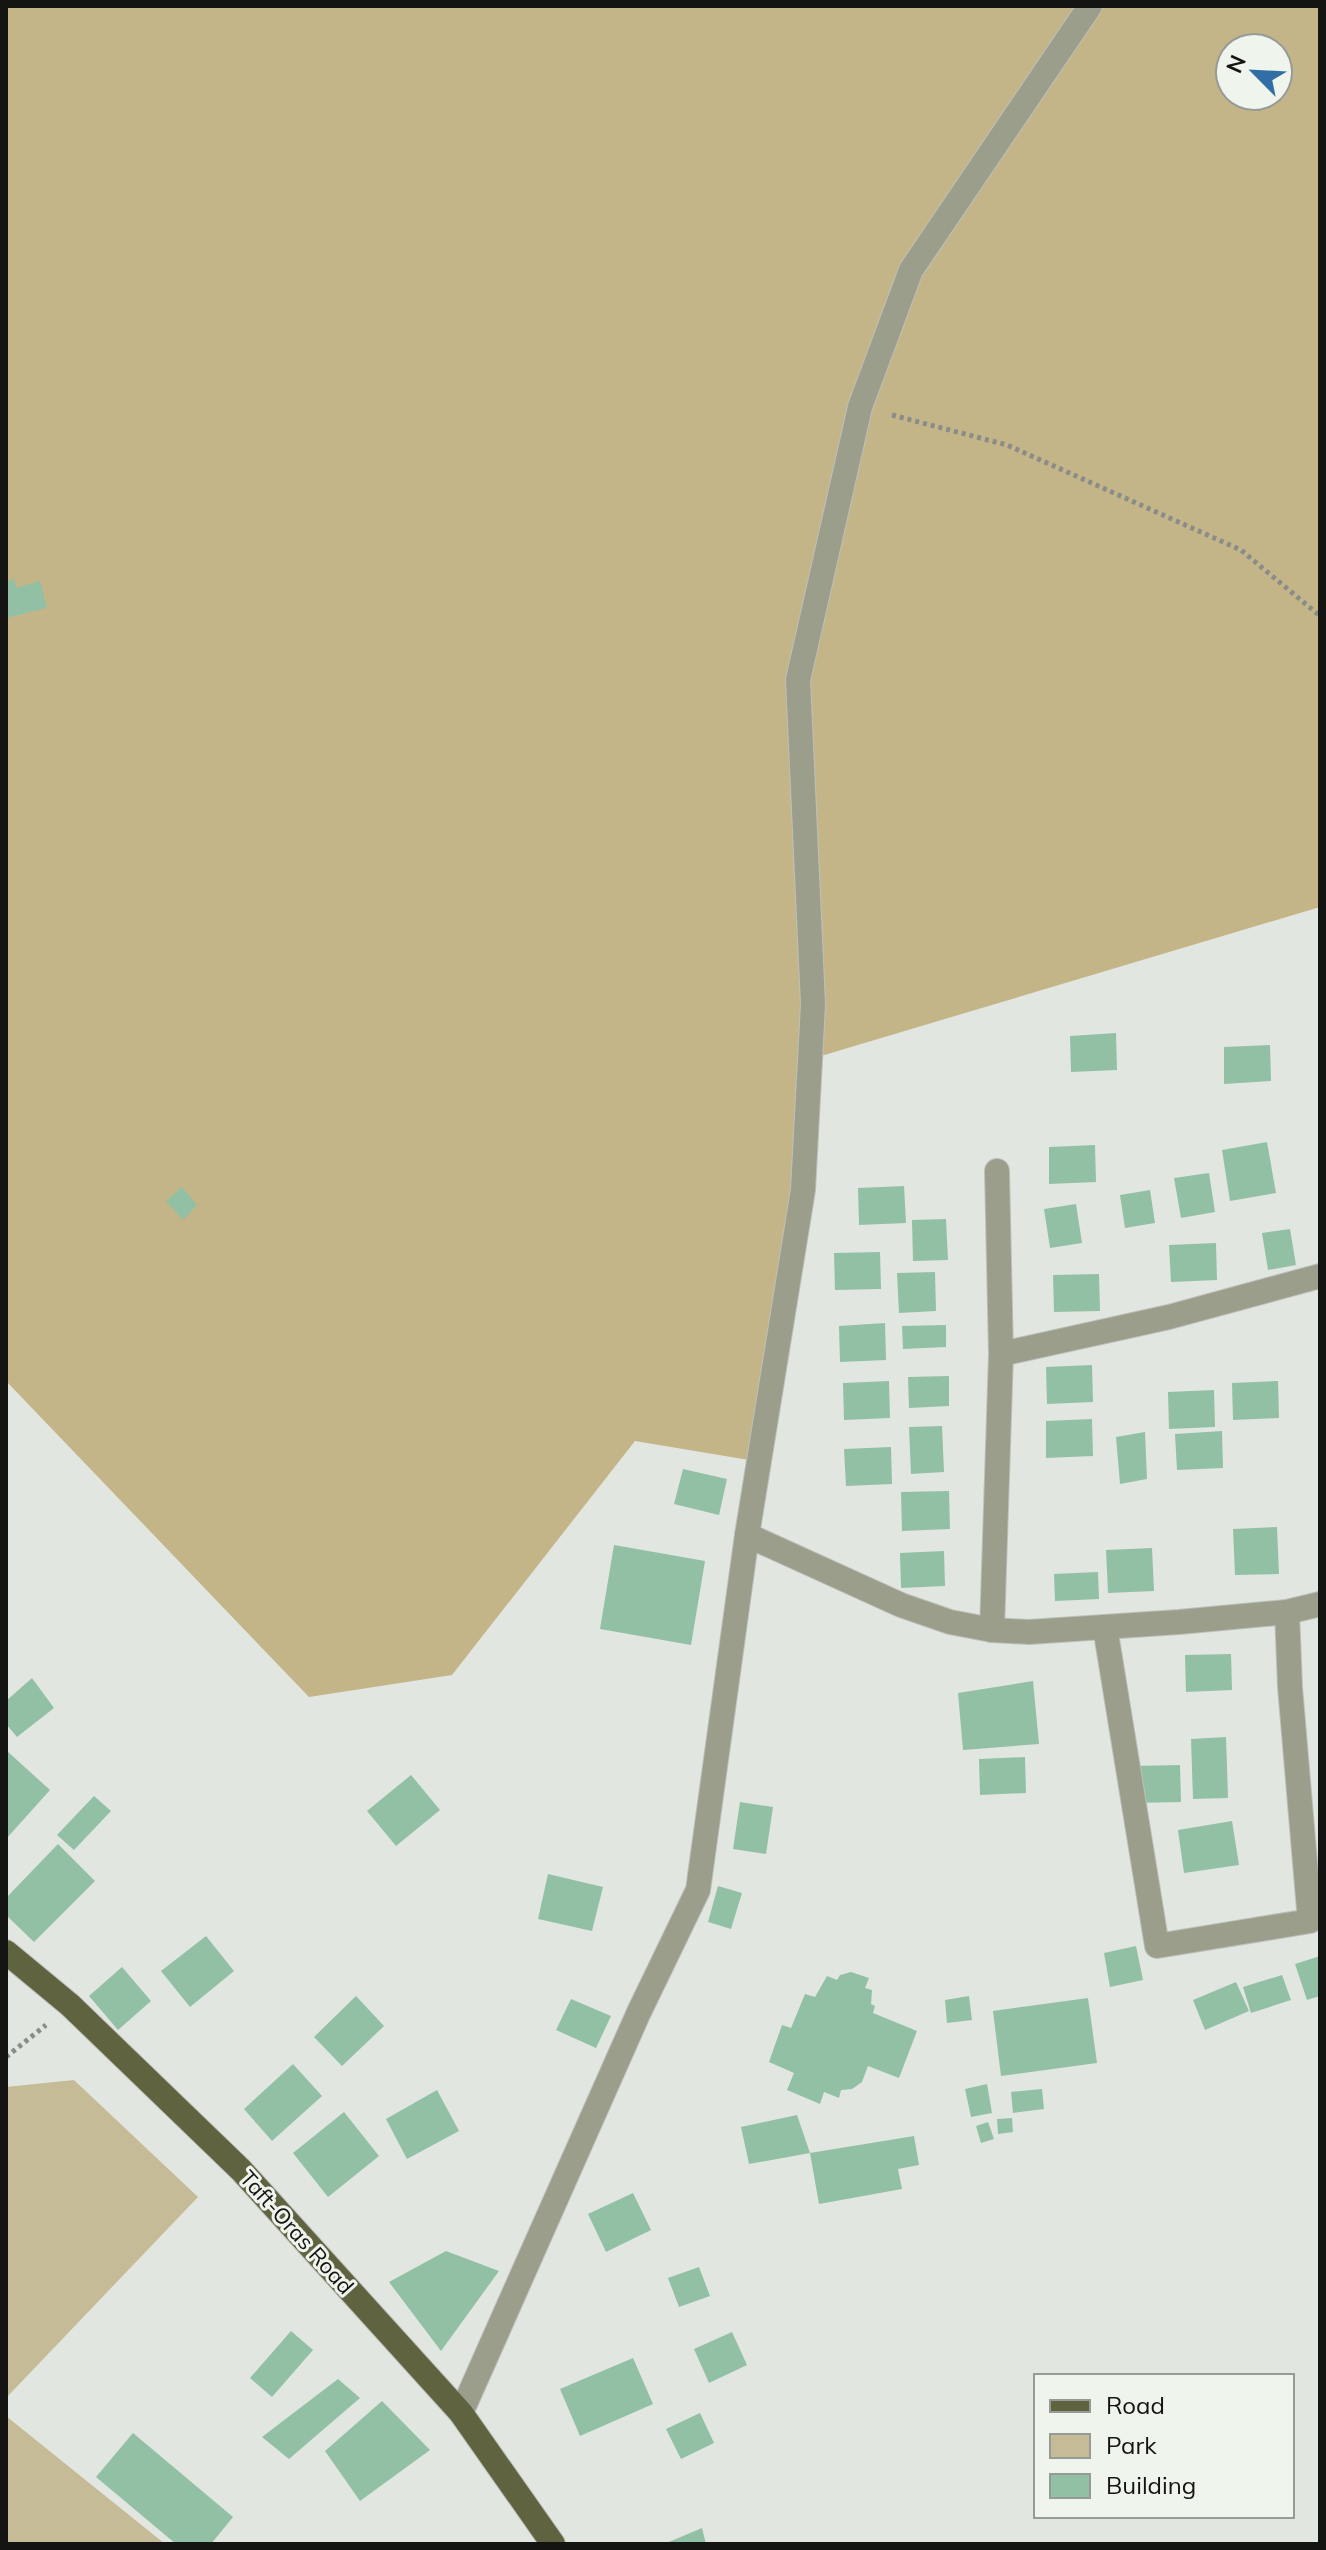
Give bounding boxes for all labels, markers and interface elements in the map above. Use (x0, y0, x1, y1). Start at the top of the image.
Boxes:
north arrow (1214, 32, 1294, 112)
text: N (1220, 51, 1252, 77)
street label: Taft-Oras Road (234, 2164, 360, 2300)
legend (1034, 2374, 1294, 2518)
text: Road (1106, 2390, 1165, 2420)
text: Park (1106, 2430, 1157, 2460)
text: Building (1106, 2470, 1196, 2500)

